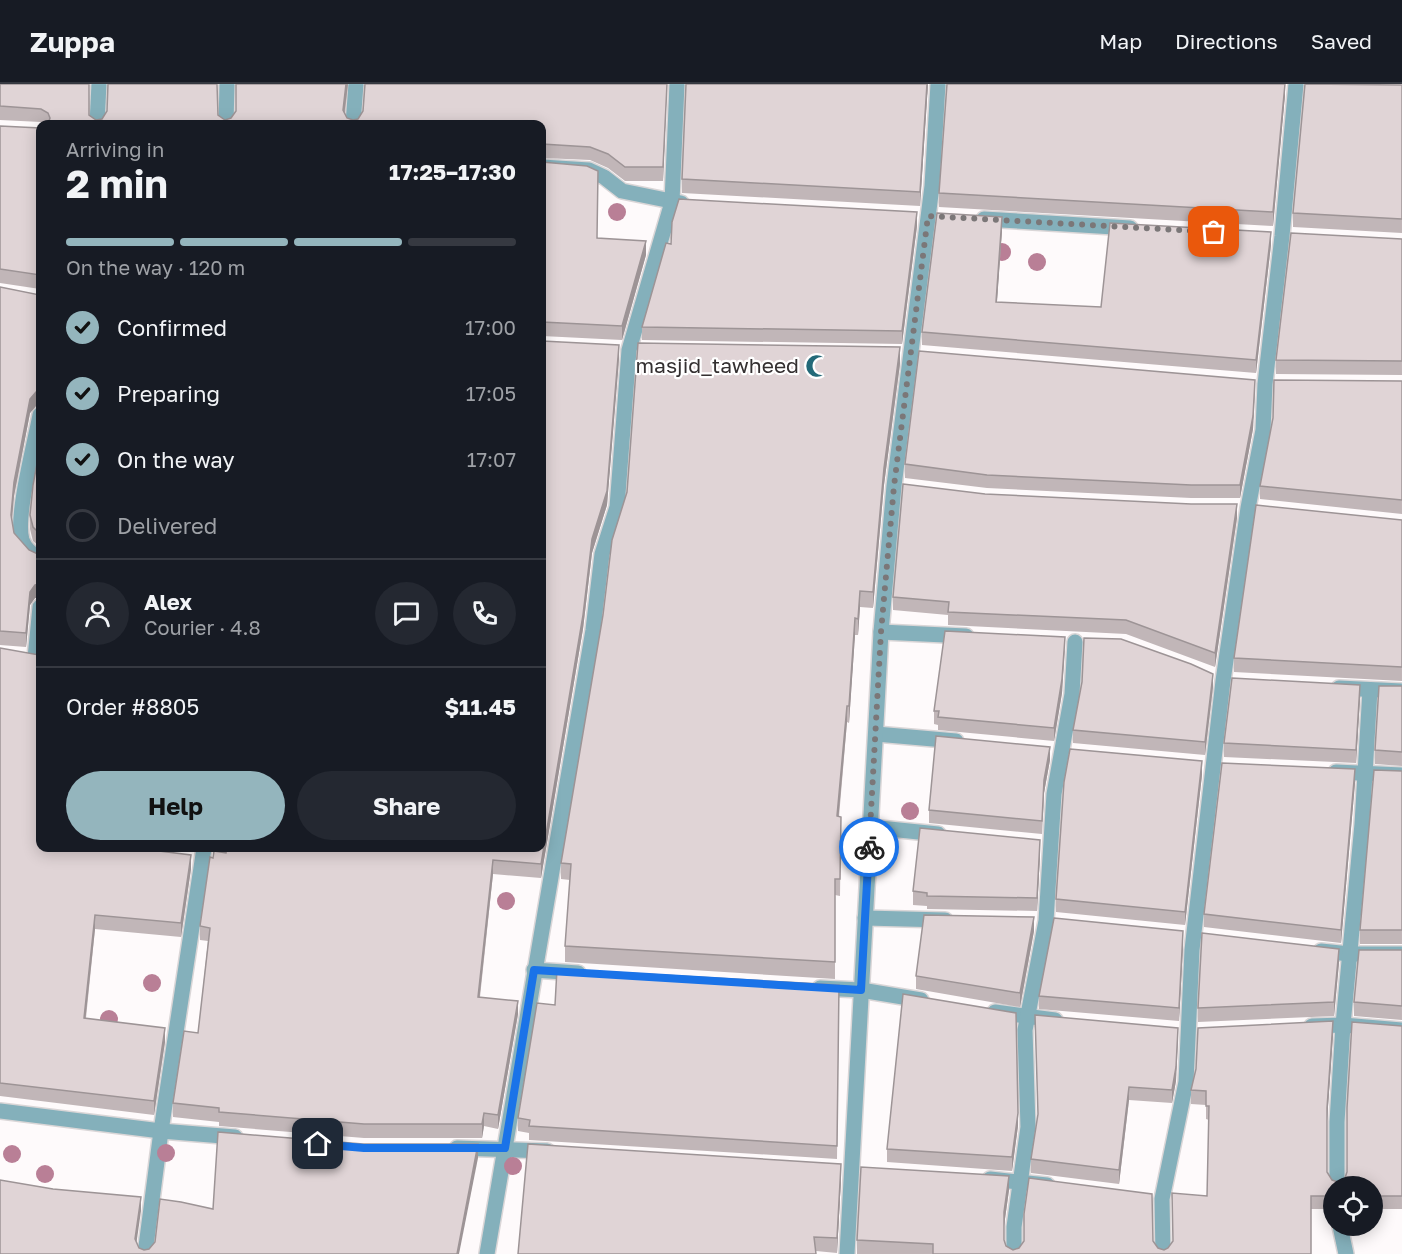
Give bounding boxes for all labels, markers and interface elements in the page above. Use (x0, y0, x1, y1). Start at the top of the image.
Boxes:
text: Zuppa (30, 25, 115, 58)
text: Map (1099, 28, 1142, 54)
text: Directions (1175, 28, 1278, 54)
text: Saved (1311, 28, 1372, 54)
text: Arriving in (66, 137, 164, 161)
text: 17:25–17:30 (389, 158, 516, 185)
text: 2 min (66, 160, 168, 207)
pin (1188, 206, 1239, 257)
icon: bag (1197, 215, 1230, 248)
text: On the way · 120 m (66, 255, 245, 279)
icon: check (66, 311, 99, 344)
text: Confirmed (117, 314, 227, 341)
text: 17:00 (465, 315, 516, 339)
place label: masjid_tawheed (635, 352, 799, 378)
mosque icon: masjid_tawheed (804, 353, 830, 379)
icon: check (66, 377, 99, 410)
text: Preparing (117, 380, 220, 407)
text: 17:05 (466, 381, 516, 405)
icon: check (66, 443, 99, 476)
text: On the way (117, 446, 235, 473)
text: 17:07 (467, 447, 516, 471)
text: Delivered (117, 512, 217, 539)
button: person (66, 582, 129, 645)
button: chat (375, 582, 438, 645)
button: phone (453, 582, 516, 645)
text: Alex (144, 588, 192, 615)
text: Courier · 4.8 (144, 615, 261, 639)
text: Order #8805 (66, 693, 199, 720)
text: $11.45 (444, 693, 516, 720)
button: Help (66, 771, 285, 840)
button: Share (297, 771, 516, 840)
courier (839, 817, 899, 877)
icon: bike (853, 831, 886, 864)
pin (292, 1118, 343, 1169)
icon: home (301, 1127, 334, 1160)
map controls (1323, 1176, 1383, 1236)
button: locate (1323, 1176, 1383, 1236)

